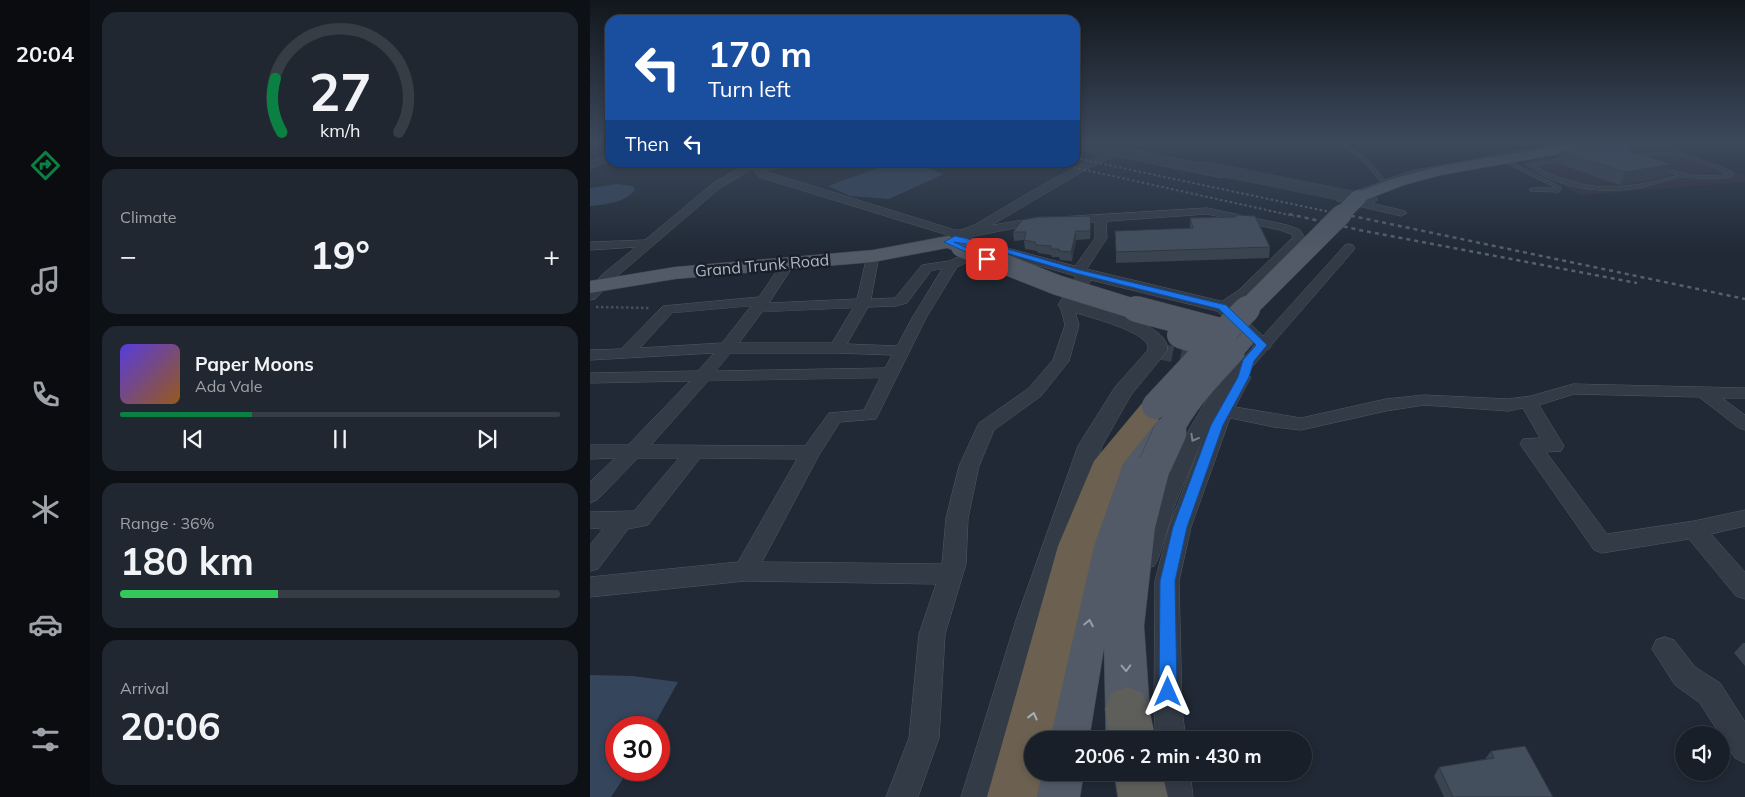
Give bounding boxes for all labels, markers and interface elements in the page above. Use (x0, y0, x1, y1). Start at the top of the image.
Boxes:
text: 170 m (708, 32, 812, 76)
icon: left (625, 35, 690, 100)
text: 20:04 (16, 40, 74, 68)
text: 27 (309, 59, 371, 124)
text: Turn left (708, 75, 791, 103)
text: km/h (320, 119, 360, 141)
icon: left (679, 130, 707, 158)
text: Then (625, 132, 669, 156)
icon: directions (28, 148, 63, 183)
text: Climate (120, 207, 176, 227)
text: 19° (310, 231, 370, 279)
text: − (120, 238, 137, 273)
text: + (543, 238, 560, 273)
pin (966, 238, 1008, 280)
icon: arrive (973, 245, 1001, 273)
street label: Grand Trunk Road (694, 249, 830, 281)
icon: music (28, 263, 63, 298)
text: Paper Moons (195, 352, 314, 376)
text: Ada Vale (195, 376, 262, 396)
icon: phone (28, 377, 63, 412)
icon: previous (179, 425, 207, 453)
icon: pause (326, 425, 354, 453)
icon: next (473, 425, 501, 453)
one-way arrow (1190, 433, 1200, 442)
icon: climate (28, 492, 63, 527)
text: Range · 36% (120, 513, 215, 533)
text: 180 km (120, 537, 254, 585)
icon: car (28, 607, 63, 642)
one-way arrow (1083, 619, 1093, 628)
one-way arrow (1121, 665, 1131, 673)
position arrow (1141, 665, 1193, 717)
text: Arrival (120, 678, 169, 698)
text: 20:06 (120, 702, 221, 750)
one-way arrow (1027, 711, 1038, 720)
speed limit sign: 30 (605, 716, 670, 781)
icon: filters (28, 722, 63, 757)
map controls (1675, 726, 1730, 781)
button: sound (1675, 726, 1730, 781)
text: 20:06 · 2 min · 430 m (1074, 744, 1262, 768)

